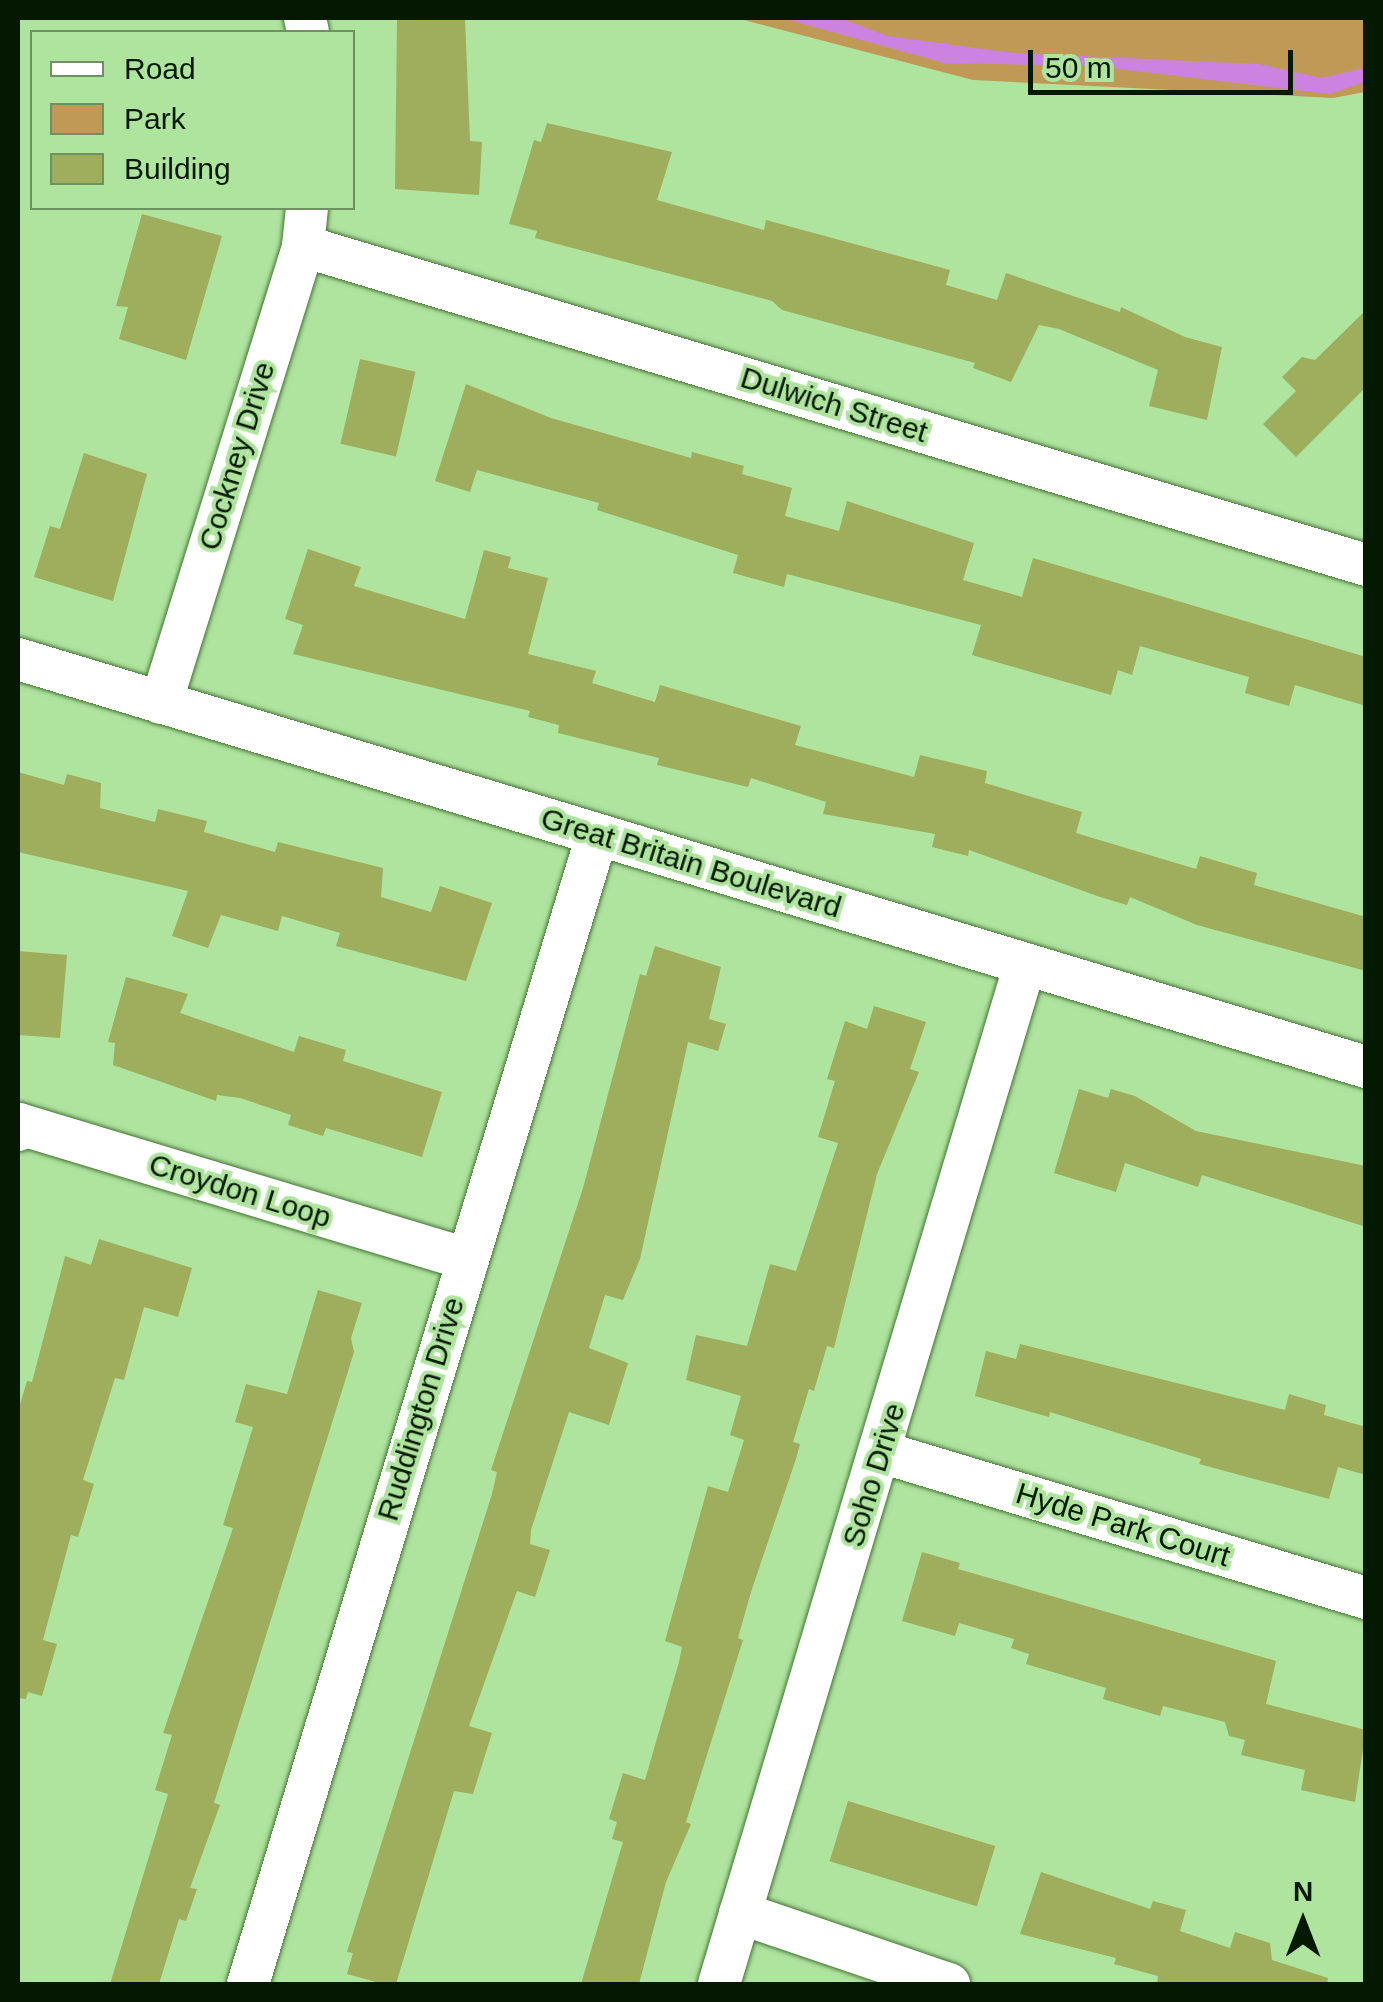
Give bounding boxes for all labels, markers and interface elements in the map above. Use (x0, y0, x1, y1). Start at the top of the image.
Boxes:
legend (30, 30, 355, 210)
scale bar (1033, 30, 1298, 92)
text: 50 m (1045, 51, 1112, 84)
text: Road (124, 52, 196, 85)
text: Park (124, 102, 186, 135)
text: Building (124, 152, 231, 185)
street label: Cockney Drive (191, 357, 283, 555)
street label: Dulwich Street (736, 360, 932, 450)
street label: Great Britain Boulevard (537, 800, 845, 926)
street label: Croydon Loop (145, 1146, 335, 1236)
street label: Ruddington Drive (370, 1293, 472, 1525)
street label: Soho Drive (835, 1399, 913, 1551)
street label: Hyde Park Court (1012, 1475, 1234, 1575)
north arrow (1253, 1872, 1353, 1972)
text: N (1293, 1876, 1313, 1907)

